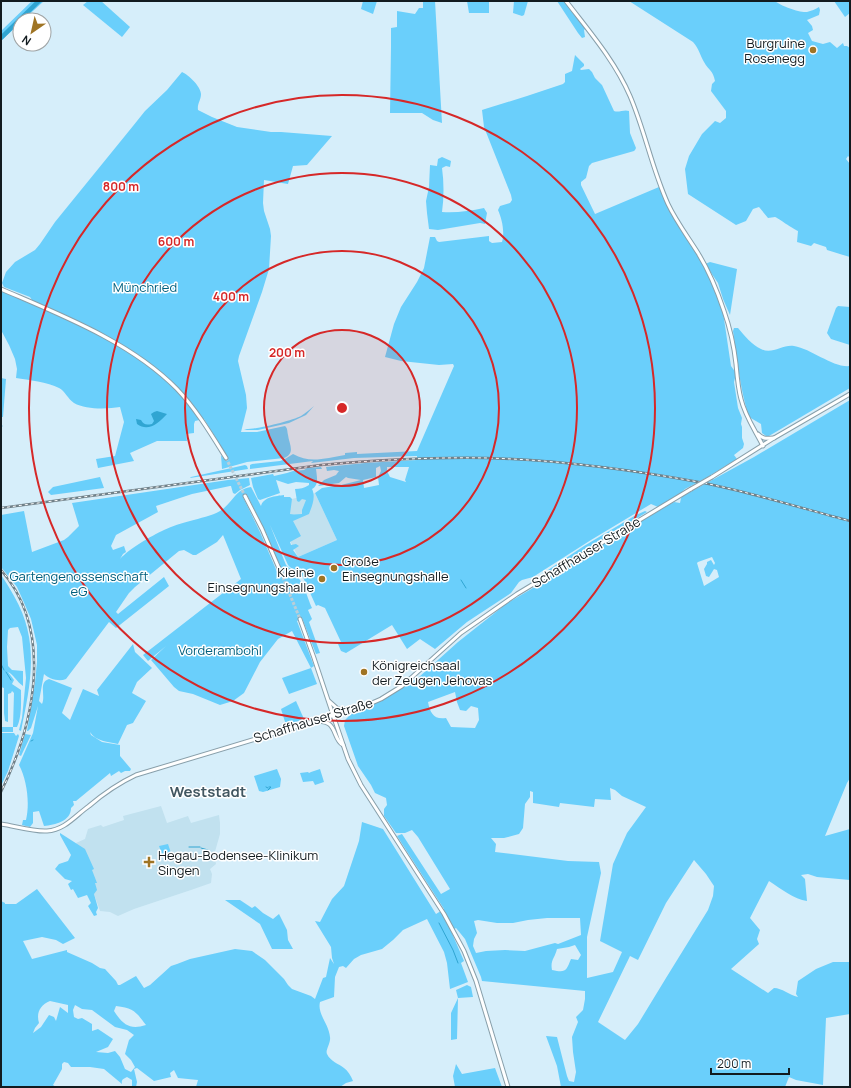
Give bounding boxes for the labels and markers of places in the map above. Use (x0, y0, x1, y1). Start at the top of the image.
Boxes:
place label: Burgruine Rosenegg (744, 34, 805, 67)
marker: Burgruine Rosenegg (808, 45, 818, 55)
centre of rings (335, 401, 349, 415)
place label: Große Einsegnungshalle (342, 552, 449, 585)
place label: Kleine Einsegnungshalle (207, 563, 314, 596)
marker: Große Einsegnungshalle (329, 563, 339, 573)
marker: Kleine Einsegnungshalle (317, 574, 327, 584)
place label: Königreichsaal der Zeugen Jehovas (372, 656, 493, 689)
marker: Königreichsaal der Zeugen Jehovas (359, 667, 369, 677)
place label: Hegau-Bodensee-Klinikum Singen (158, 846, 318, 879)
marker: Hegau-Bodensee-Klinikum Singen (143, 856, 155, 868)

